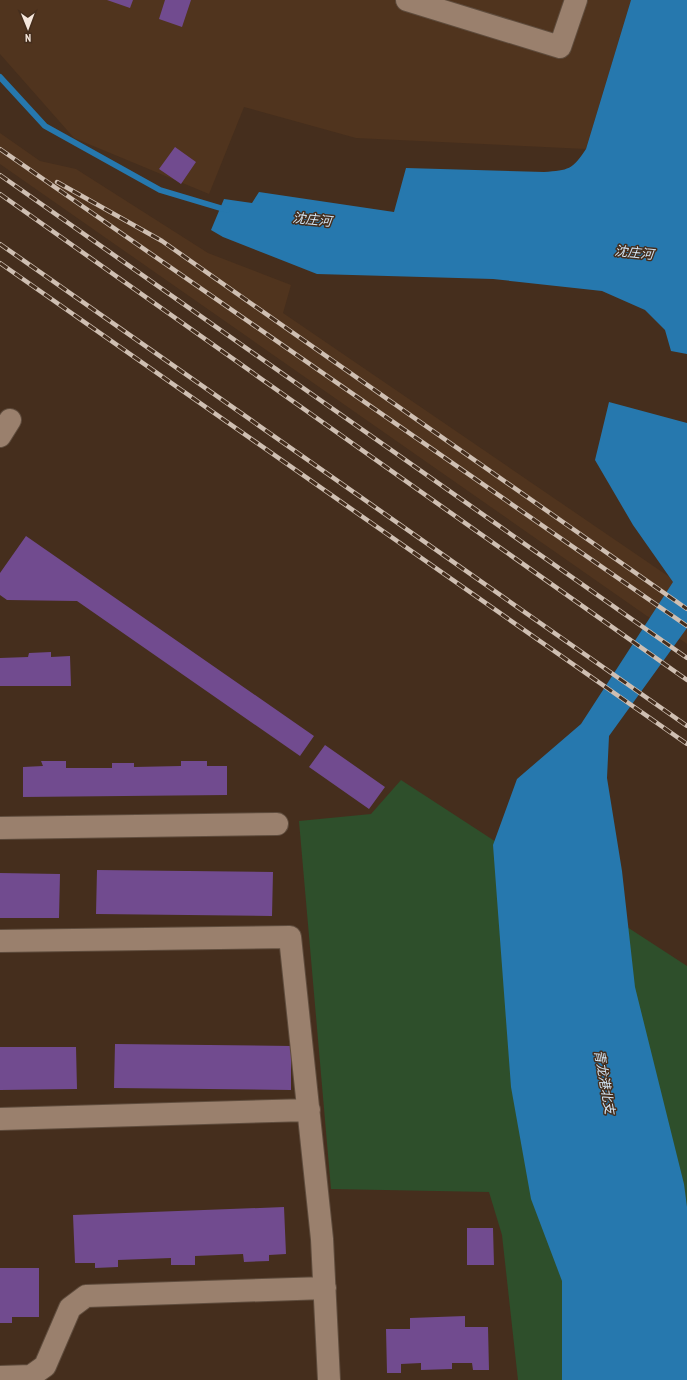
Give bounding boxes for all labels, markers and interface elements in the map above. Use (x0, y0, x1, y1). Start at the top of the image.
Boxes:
north arrow (8, 8, 48, 48)
text: N (25, 31, 31, 45)
water label: 沈庄河 (292, 209, 335, 230)
water label: 沈庄河 (614, 242, 657, 263)
water label: 青龙港北支 (590, 1049, 619, 1118)

